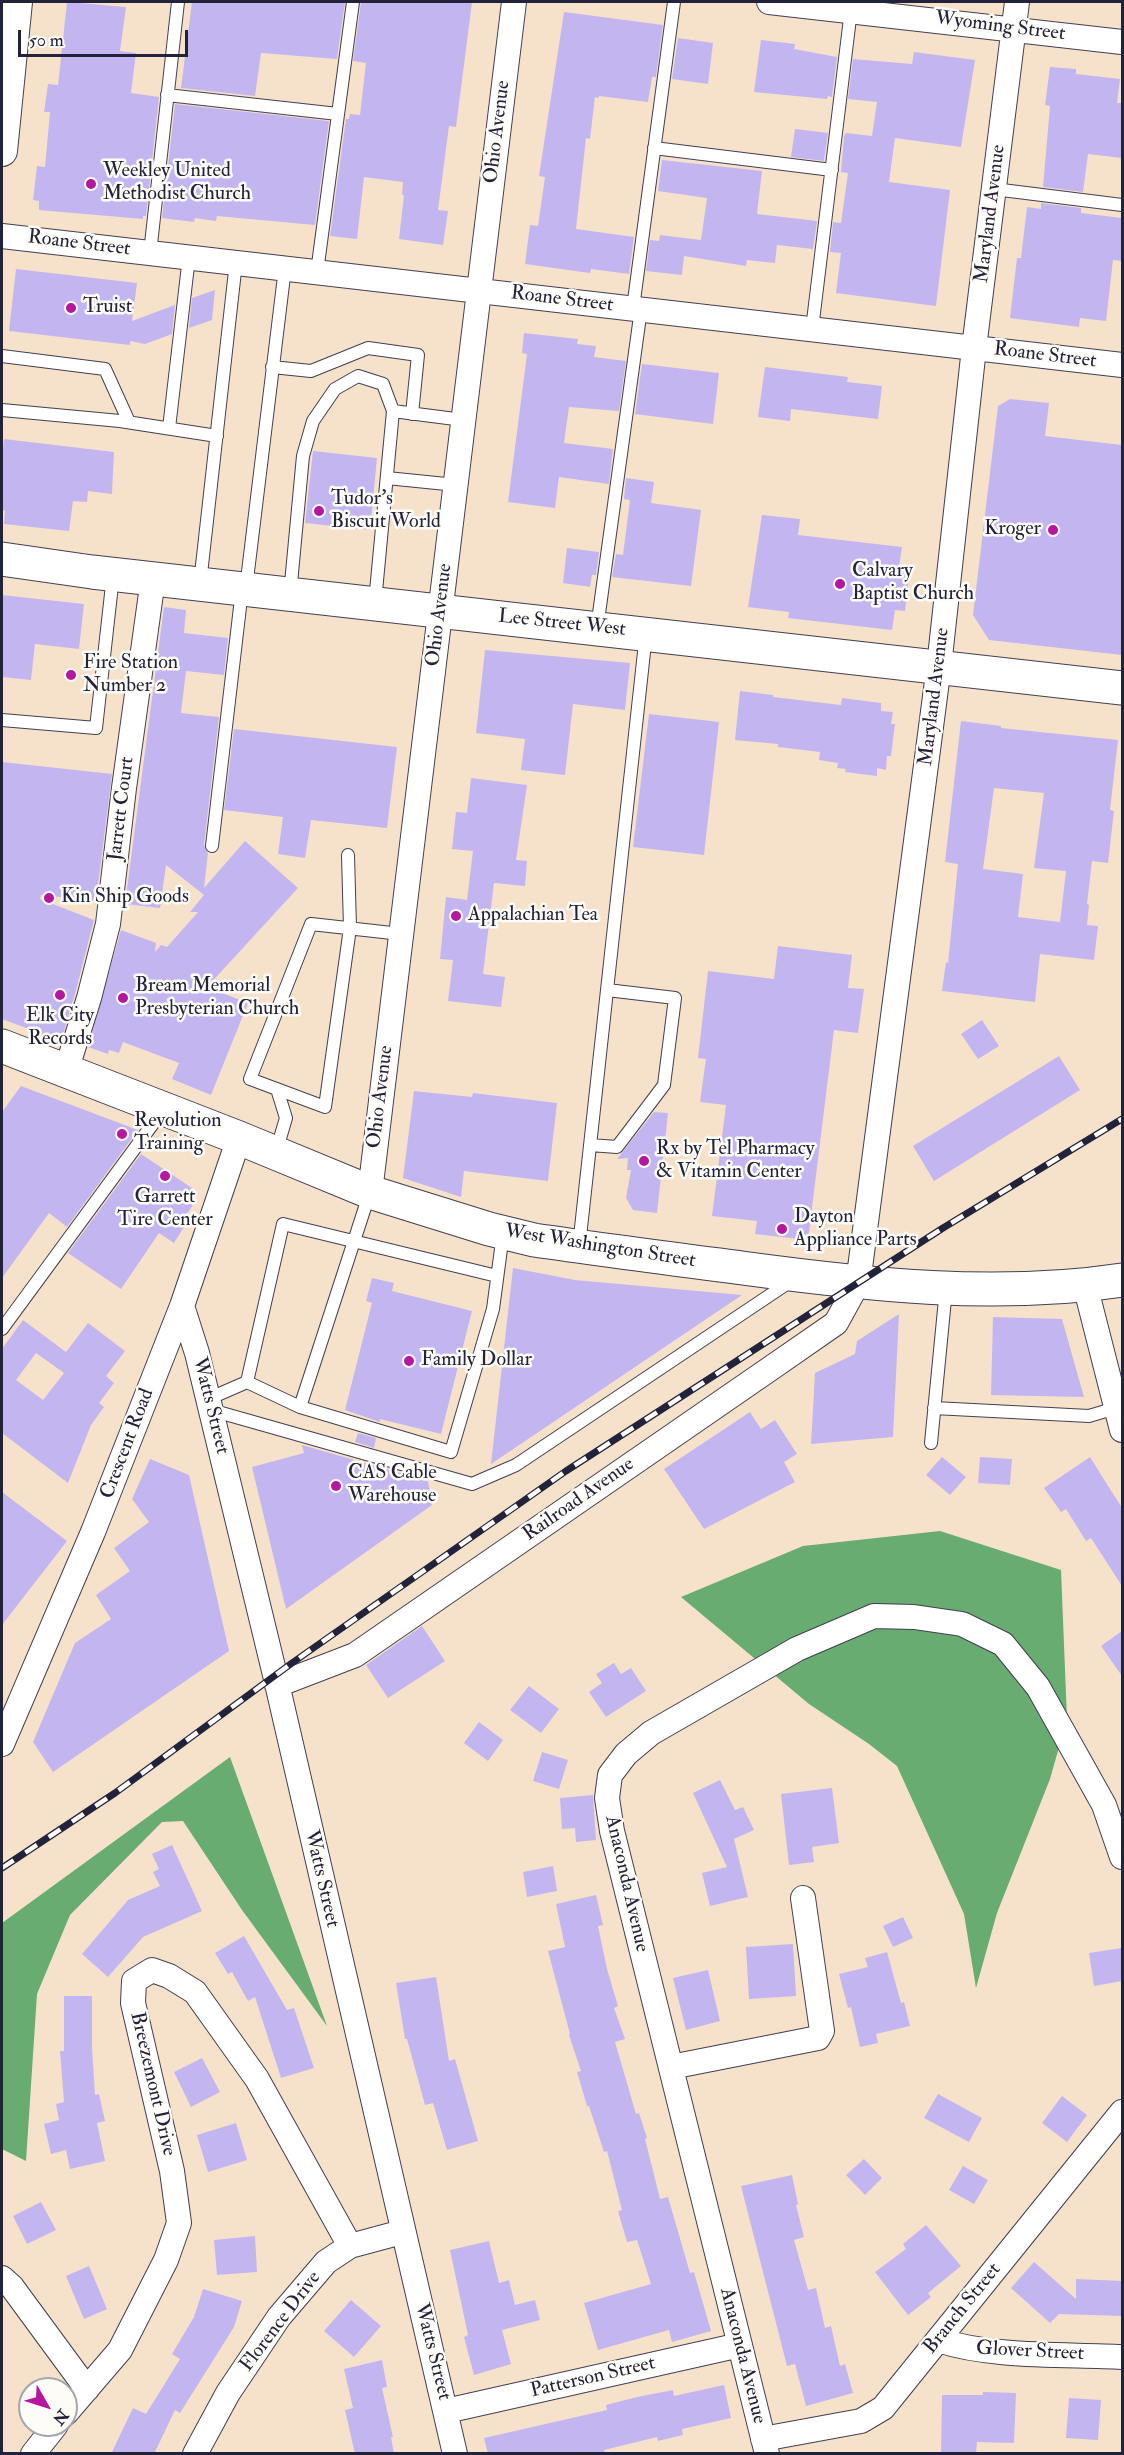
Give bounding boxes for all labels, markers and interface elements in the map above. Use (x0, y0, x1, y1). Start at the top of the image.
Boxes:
street label: Wyoming Street (933, 7, 1067, 47)
scale bar (21, 18, 190, 56)
text: 50 m (29, 29, 64, 52)
street label: Ohio Avenue (480, 79, 516, 185)
street label: Maryland Avenue (971, 143, 1011, 285)
place label: Weekley United Methodist Church (103, 160, 251, 207)
marker: Weekley United Methodist Church (84, 177, 98, 191)
street label: Roane Street (26, 226, 132, 262)
street label: Roane Street (509, 282, 615, 318)
place label: Truist (83, 296, 132, 320)
marker: Truist (64, 301, 78, 315)
street label: Roane Street (992, 338, 1098, 374)
place label: Tudor's Biscuit World (331, 488, 441, 535)
marker: Tudor's Biscuit World (312, 504, 326, 518)
place label: Kroger (984, 518, 1041, 542)
marker: Kroger (1046, 523, 1060, 537)
place label: Calvary Baptist Church (852, 560, 974, 607)
street label: Ohio Avenue (422, 562, 458, 668)
marker: Calvary Baptist Church (833, 577, 847, 591)
street label: Lee Street West (497, 605, 627, 643)
street label: Maryland Avenue (915, 626, 955, 768)
place label: Fire Station Number 2 (83, 652, 178, 699)
marker: Fire Station Number 2 (64, 668, 78, 682)
street label: Jarrett Court (104, 756, 140, 862)
place label: Kin Ship Goods (61, 886, 189, 910)
marker: Kin Ship Goods (42, 891, 56, 905)
place label: Appalachian Tea (468, 904, 598, 928)
marker: Appalachian Tea (449, 909, 463, 923)
place label: Bream Memorial Presbyterian Church (135, 975, 299, 1022)
marker: Elk City Records (53, 988, 67, 1002)
marker: Bream Memorial Presbyterian Church (116, 991, 130, 1005)
place label: Elk City Records (26, 1005, 94, 1052)
street label: Ohio Avenue (363, 1044, 399, 1150)
place label: Revolution Training (134, 1110, 221, 1157)
marker: Revolution Training (115, 1127, 129, 1141)
place label: Rx by Tel Pharmacy & Vitamin Center (656, 1138, 815, 1185)
marker: Rx by Tel Pharmacy & Vitamin Center (637, 1154, 651, 1168)
marker: Garrett Tire Center (158, 1169, 172, 1183)
place label: Garrett Tire Center (117, 1186, 213, 1233)
place label: Dayton Appliance Parts (794, 1206, 917, 1253)
street label: West Washington Street (503, 1220, 697, 1274)
marker: Dayton Appliance Parts (775, 1222, 789, 1236)
place label: Family Dollar (421, 1349, 532, 1373)
marker: Family Dollar (402, 1354, 416, 1368)
street label: Watts Street (186, 1355, 234, 1457)
street label: Crescent Road (96, 1385, 160, 1503)
street label: Railroad Avenue (519, 1453, 639, 1547)
place label: CAS Cable Warehouse (348, 1462, 437, 1509)
marker: CAS Cable Warehouse (329, 1479, 343, 1493)
street label: Anaconda Avenue (599, 1813, 653, 1955)
street label: Watts Street (298, 1828, 344, 1930)
street label: Breezemont Drive (124, 2010, 180, 2158)
street label: Branch Street (919, 2259, 1007, 2359)
street label: Florence Drive (235, 2267, 327, 2377)
street label: Anaconda Avenue (714, 2286, 770, 2426)
street label: Watts Street (408, 2301, 456, 2403)
street label: Glover Street (975, 2337, 1085, 2367)
street label: Patterson Street (528, 2352, 658, 2404)
north arrow (18, 2377, 78, 2437)
text: N (48, 2405, 73, 2429)

